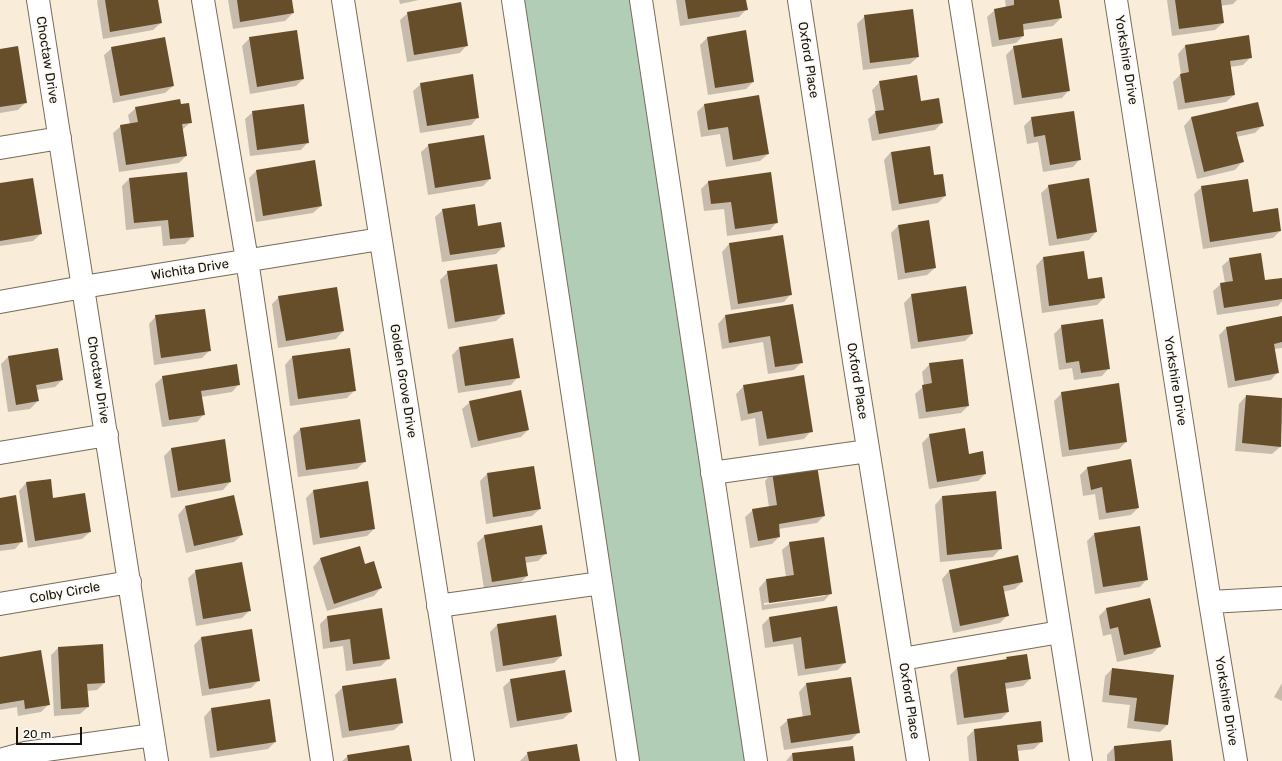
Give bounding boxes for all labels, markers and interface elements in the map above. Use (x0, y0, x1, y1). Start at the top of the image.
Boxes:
street label: Yorkshire Drive (1111, 14, 1141, 106)
street label: Choctaw Drive (32, 15, 62, 105)
street label: Oxford Place (794, 21, 822, 99)
street label: Wichita Drive (150, 256, 230, 284)
street label: Golden Grove Drive (386, 323, 420, 439)
street label: Choctaw Drive (83, 335, 113, 425)
street label: Yorkshire Drive (1160, 335, 1190, 427)
street label: Oxford Place (843, 342, 871, 420)
street label: Colby Circle (29, 579, 101, 607)
street label: Yorkshire Drive (1211, 655, 1241, 747)
street label: Oxford Place (895, 662, 923, 740)
scale bar (18, 719, 84, 745)
text: 20 m (23, 727, 51, 741)

